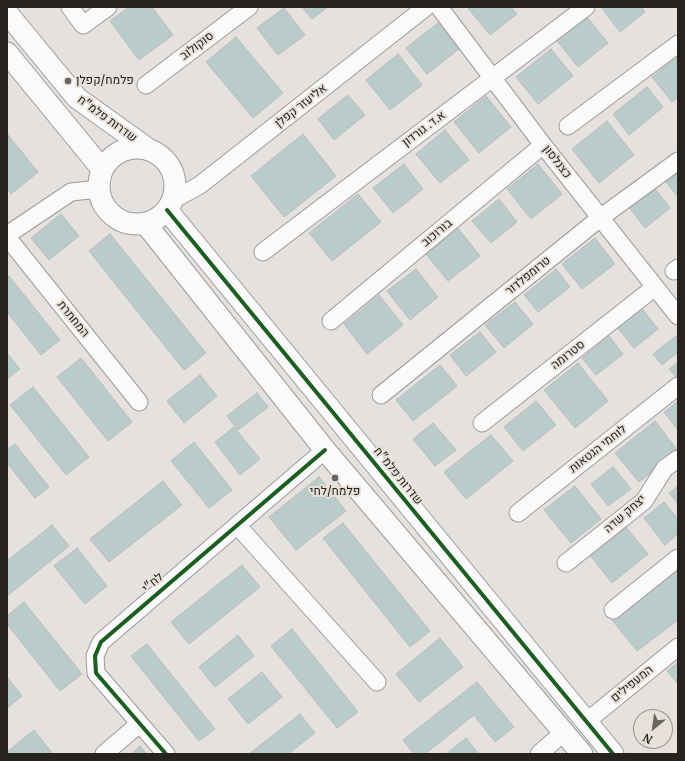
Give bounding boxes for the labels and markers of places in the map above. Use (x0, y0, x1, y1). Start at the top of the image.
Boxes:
place label: פלמח/קפלן (76, 74, 134, 88)
marker: פלמח/קפלן (63, 76, 73, 86)
marker: פלמח/לחי (330, 473, 340, 483)
place label: פלמח/לחי (310, 485, 360, 499)

